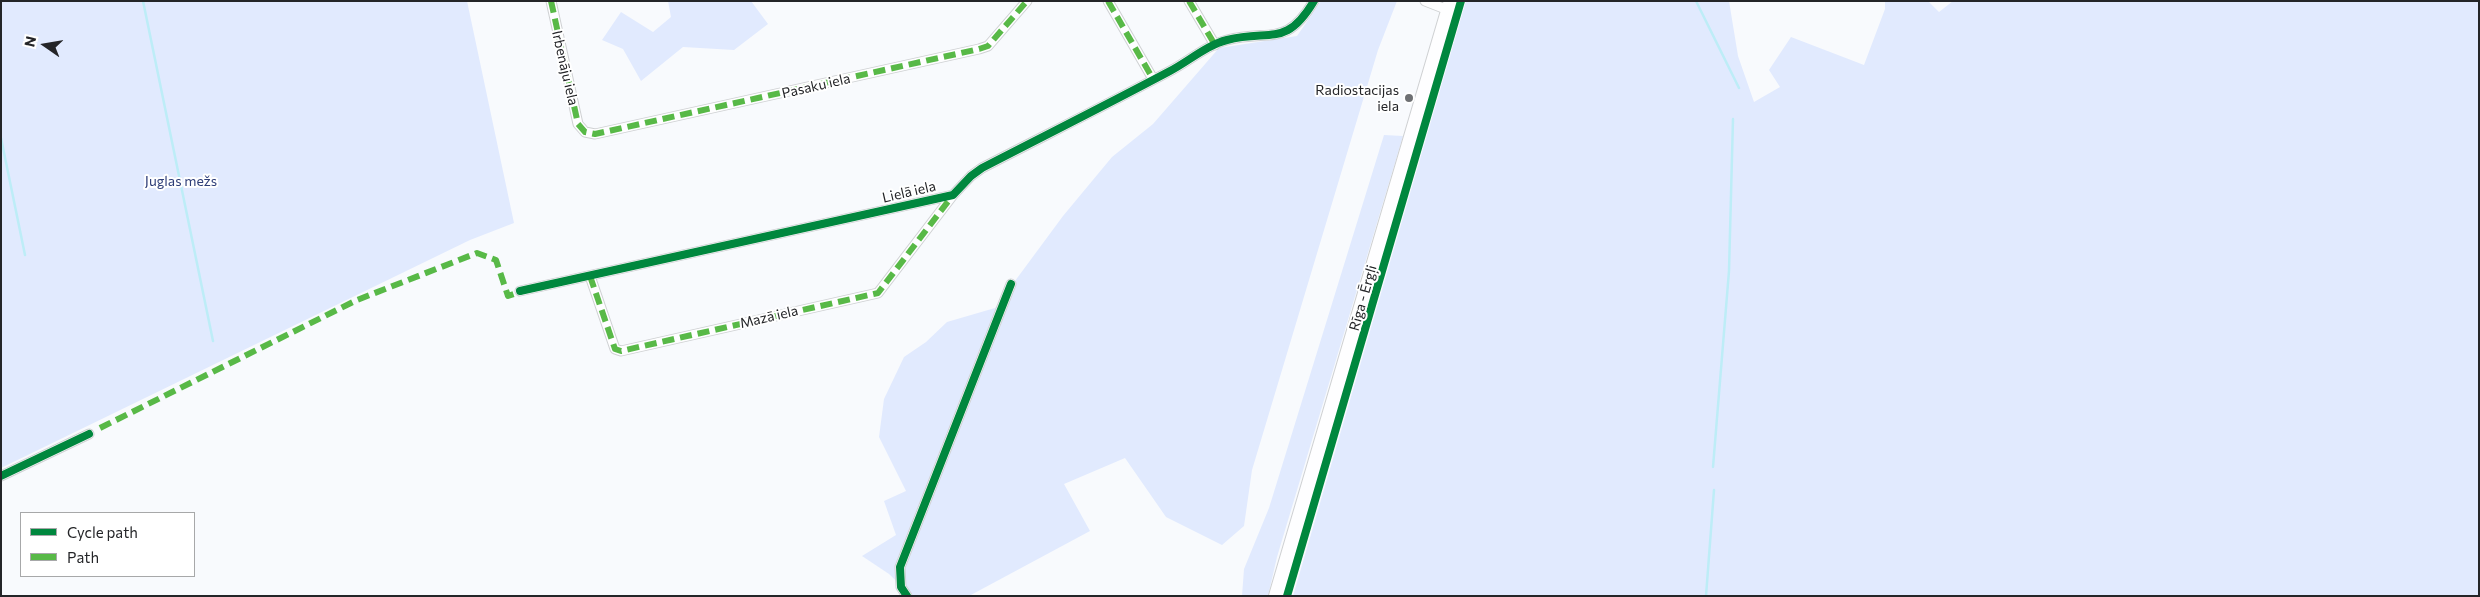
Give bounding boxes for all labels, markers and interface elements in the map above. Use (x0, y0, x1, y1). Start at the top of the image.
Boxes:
north arrow (20, 20, 70, 70)
street label: Irbenāju iela (548, 29, 582, 107)
text: N (20, 34, 39, 49)
street label: Pasaku iela (780, 70, 852, 102)
place label: Radiostacijas iela (1315, 82, 1399, 114)
marker: Radiostacijas iela (1403, 92, 1415, 104)
park label: Juglas mežs (145, 173, 217, 189)
street label: Lielā iela (881, 178, 937, 206)
street label: Rīga - Ērgļi (1346, 263, 1380, 333)
street label: Mazā iela (738, 302, 800, 332)
legend (20, 512, 195, 577)
text: Cycle path (67, 523, 138, 541)
text: Path (67, 548, 99, 566)

